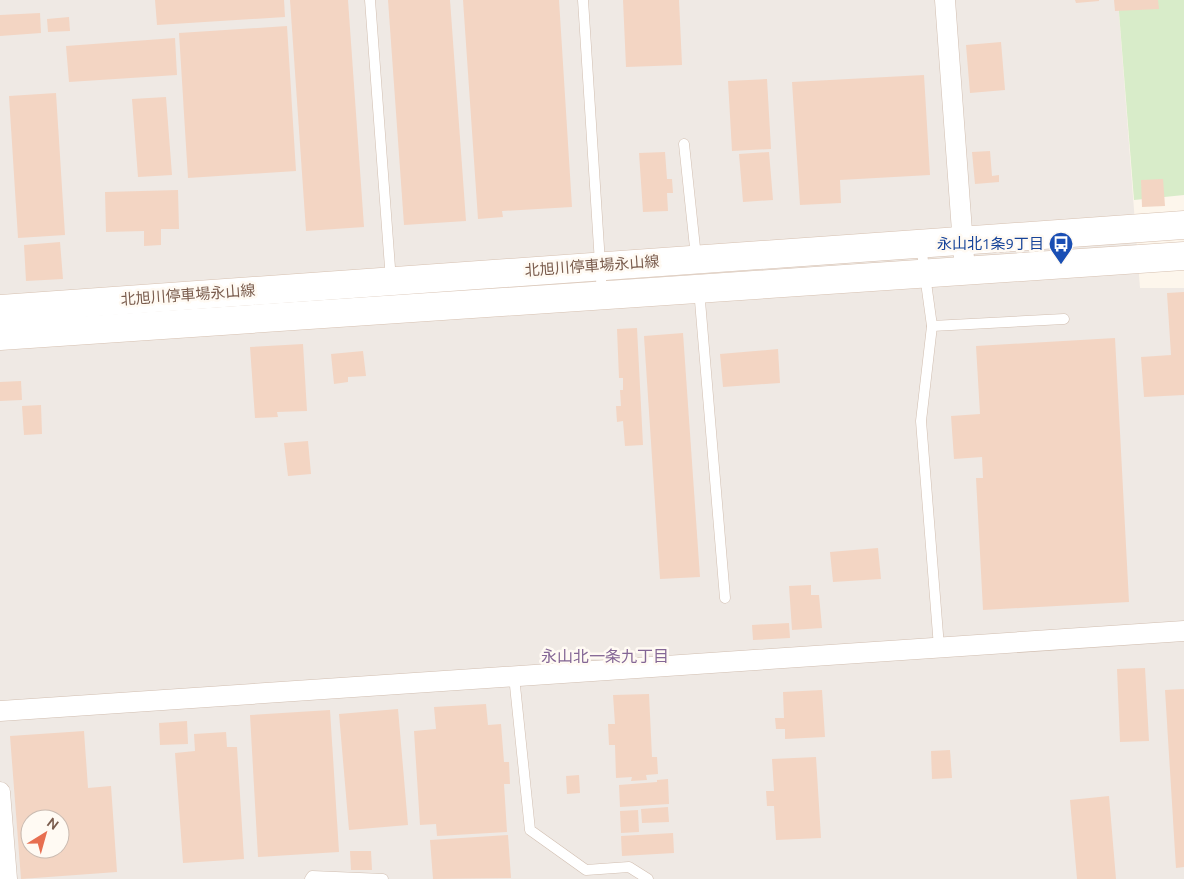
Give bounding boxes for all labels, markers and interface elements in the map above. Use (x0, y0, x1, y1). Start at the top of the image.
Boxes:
bus stop icon: 永山北1条9丁目 (1048, 231, 1074, 265)
place label: 永山北1条9丁目 (937, 235, 1044, 252)
street label: 北旭川停車場永山線 (524, 252, 660, 279)
street label: 北旭川停車場永山線 (120, 281, 256, 308)
district label: 永山北一条九丁目 (541, 647, 669, 665)
north arrow (20, 809, 70, 859)
text: N (44, 814, 62, 833)

